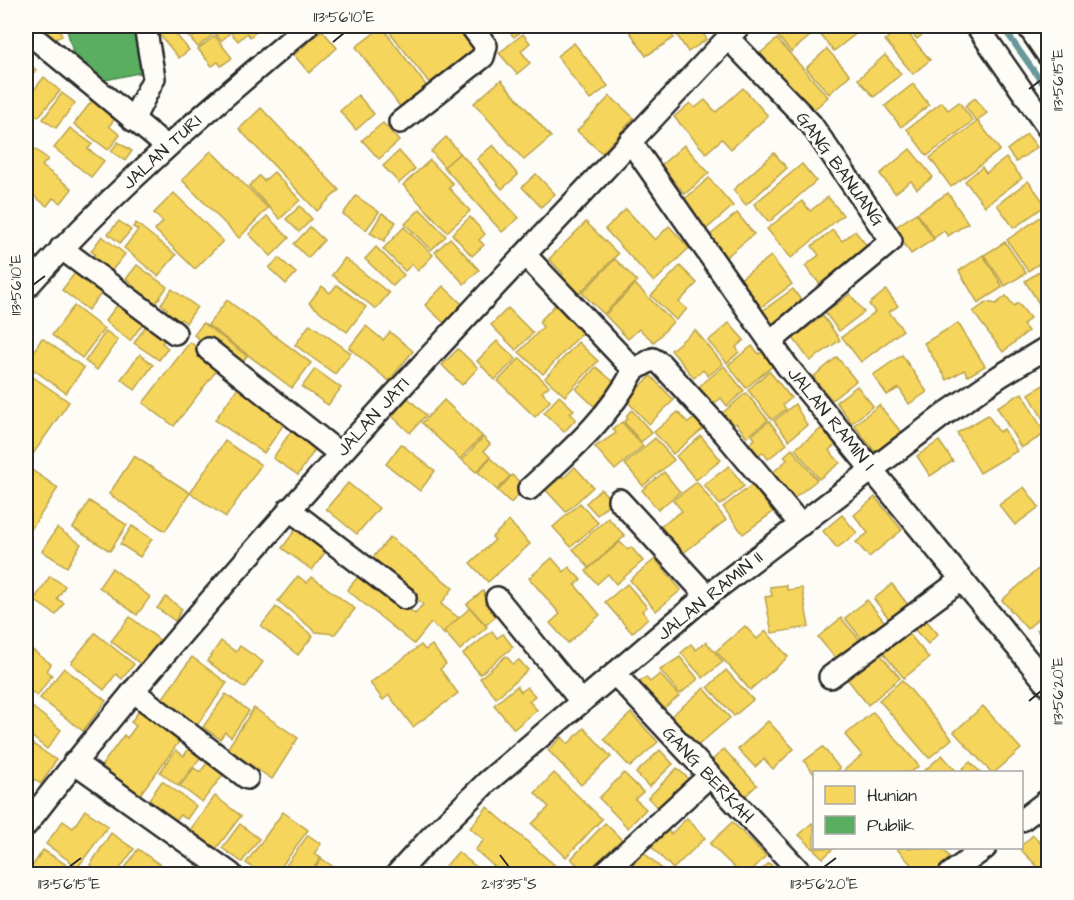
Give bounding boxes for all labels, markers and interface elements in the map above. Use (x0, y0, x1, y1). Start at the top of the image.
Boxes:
text: 113°56'10"E (313, 7, 375, 28)
text: 113°56'15"E (1048, 49, 1069, 111)
street label: GANG BANUANG (790, 107, 890, 232)
street label: JALAN TURI (117, 109, 207, 195)
text: 113°56'10"E (6, 254, 27, 316)
street label: JALAN RAMIN I (781, 362, 881, 476)
street label: JALAN JATI (331, 372, 415, 462)
street label: JALAN RAMIN II (652, 546, 768, 646)
text: 113°56'20"E (1048, 657, 1069, 725)
street label: GANG BERKAH (656, 721, 760, 829)
legend (813, 771, 1023, 849)
text: Hunian (867, 783, 917, 808)
text: Publik (867, 813, 914, 838)
text: 113°56'15"E (38, 874, 100, 895)
text: 2°13'35"S (481, 874, 537, 895)
text: 113°56'20"E (790, 874, 858, 895)

